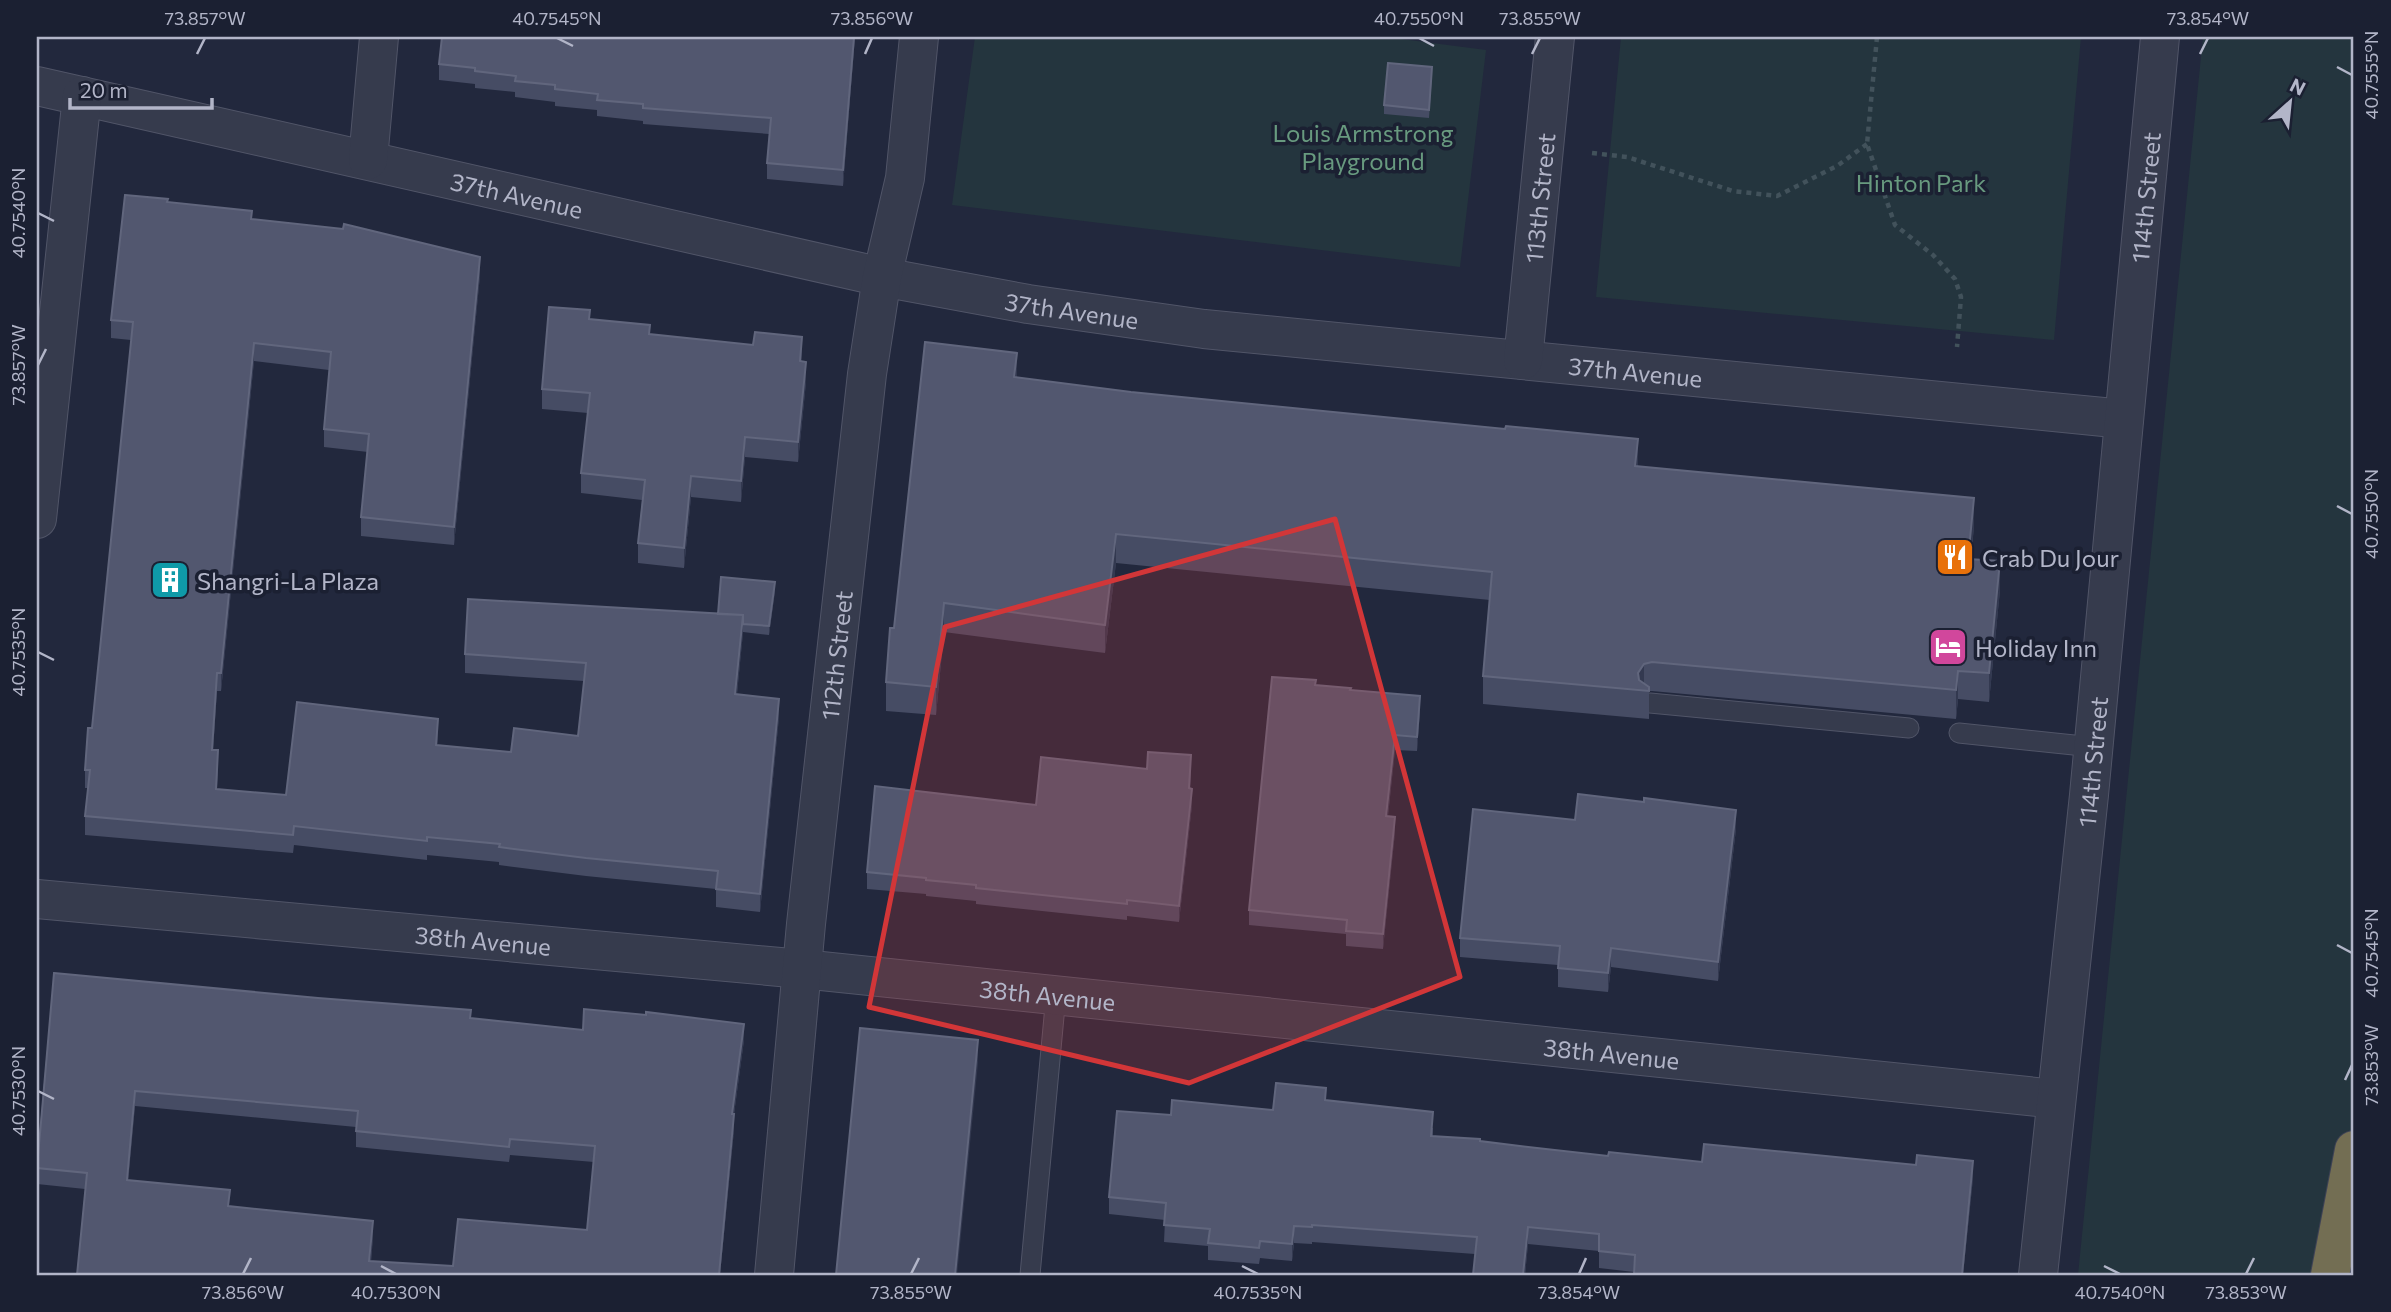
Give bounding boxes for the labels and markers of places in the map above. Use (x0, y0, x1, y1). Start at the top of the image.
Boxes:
restaurant icon: Crab Du Jour (1934, 536, 1976, 578)
place label: Crab Du Jour (1982, 543, 2120, 572)
building icon: Shangri-La Plaza (149, 559, 191, 601)
place label: Shangri-La Plaza (197, 566, 379, 595)
hotel icon: Holiday Inn (1927, 626, 1969, 668)
place label: Holiday Inn (1975, 633, 2097, 662)

